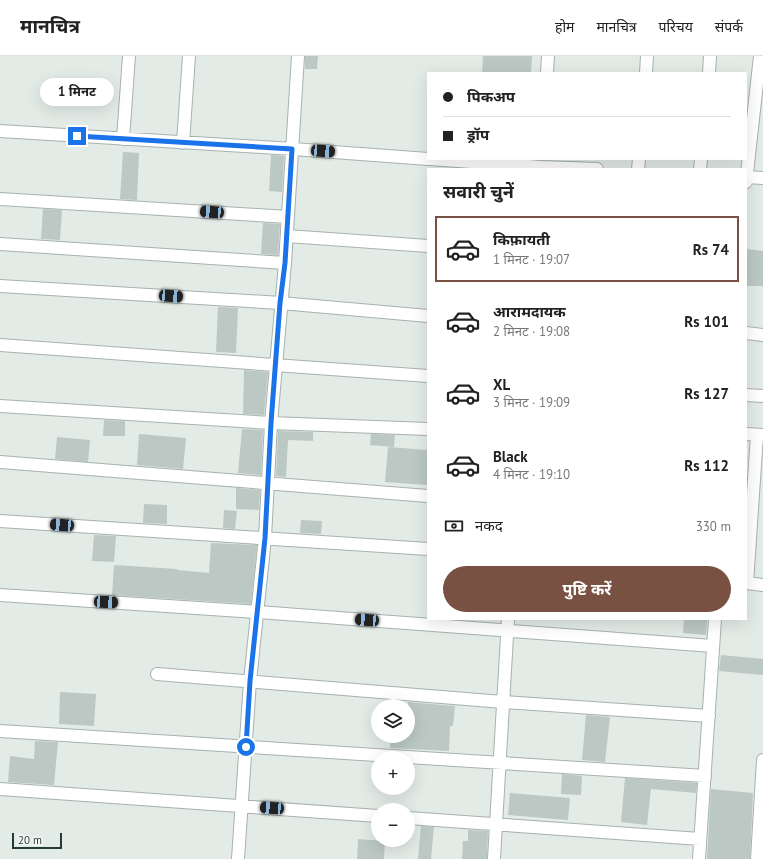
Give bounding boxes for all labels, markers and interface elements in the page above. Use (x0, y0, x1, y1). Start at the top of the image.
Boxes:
text: मानचित्र (20, 14, 80, 38)
text: होम (555, 18, 574, 36)
text: मानचित्र (596, 18, 637, 36)
text: परिचय (659, 18, 693, 36)
text: संपर्क (715, 18, 743, 36)
callout: 1 मिनट (40, 78, 114, 106)
text: 1 मिनट (58, 83, 96, 100)
text: पिकअप (467, 87, 515, 106)
text: ड्रॉप (467, 125, 489, 144)
route end (68, 127, 86, 145)
car (311, 144, 335, 158)
text: सवारी चुनें (443, 180, 514, 203)
car (200, 205, 224, 219)
text: किफ़ायती (493, 230, 550, 249)
icon: car (445, 231, 481, 267)
text: Rs 74 (693, 240, 729, 259)
text: 1 मिनट · 19:07 (493, 251, 570, 268)
car (159, 289, 183, 303)
text: आरामदायक (493, 302, 566, 321)
icon: car (445, 303, 481, 339)
text: Rs 101 (684, 312, 729, 331)
text: 2 मिनट · 19:08 (493, 323, 570, 340)
icon: car (445, 375, 481, 411)
text: XL (493, 375, 510, 394)
text: Rs 127 (684, 384, 729, 403)
text: 3 मिनट · 19:09 (493, 394, 570, 411)
icon: car (445, 447, 481, 483)
text: Black (493, 447, 528, 466)
text: Rs 112 (684, 456, 729, 475)
text: 4 मिनट · 19:10 (493, 466, 570, 483)
icon: cash (443, 515, 465, 537)
text: नकद (475, 516, 503, 535)
car (50, 518, 74, 532)
text: 330 m (696, 518, 731, 535)
button: पुष्टि करें (443, 566, 731, 612)
car (94, 595, 118, 609)
car (355, 613, 379, 627)
map controls (371, 699, 415, 847)
button: layers (371, 699, 415, 743)
route start (237, 738, 255, 756)
button: + (371, 751, 415, 795)
car (260, 801, 284, 815)
button: − (371, 803, 415, 847)
scale bar (12, 831, 62, 850)
text: 20 m (18, 833, 42, 847)

